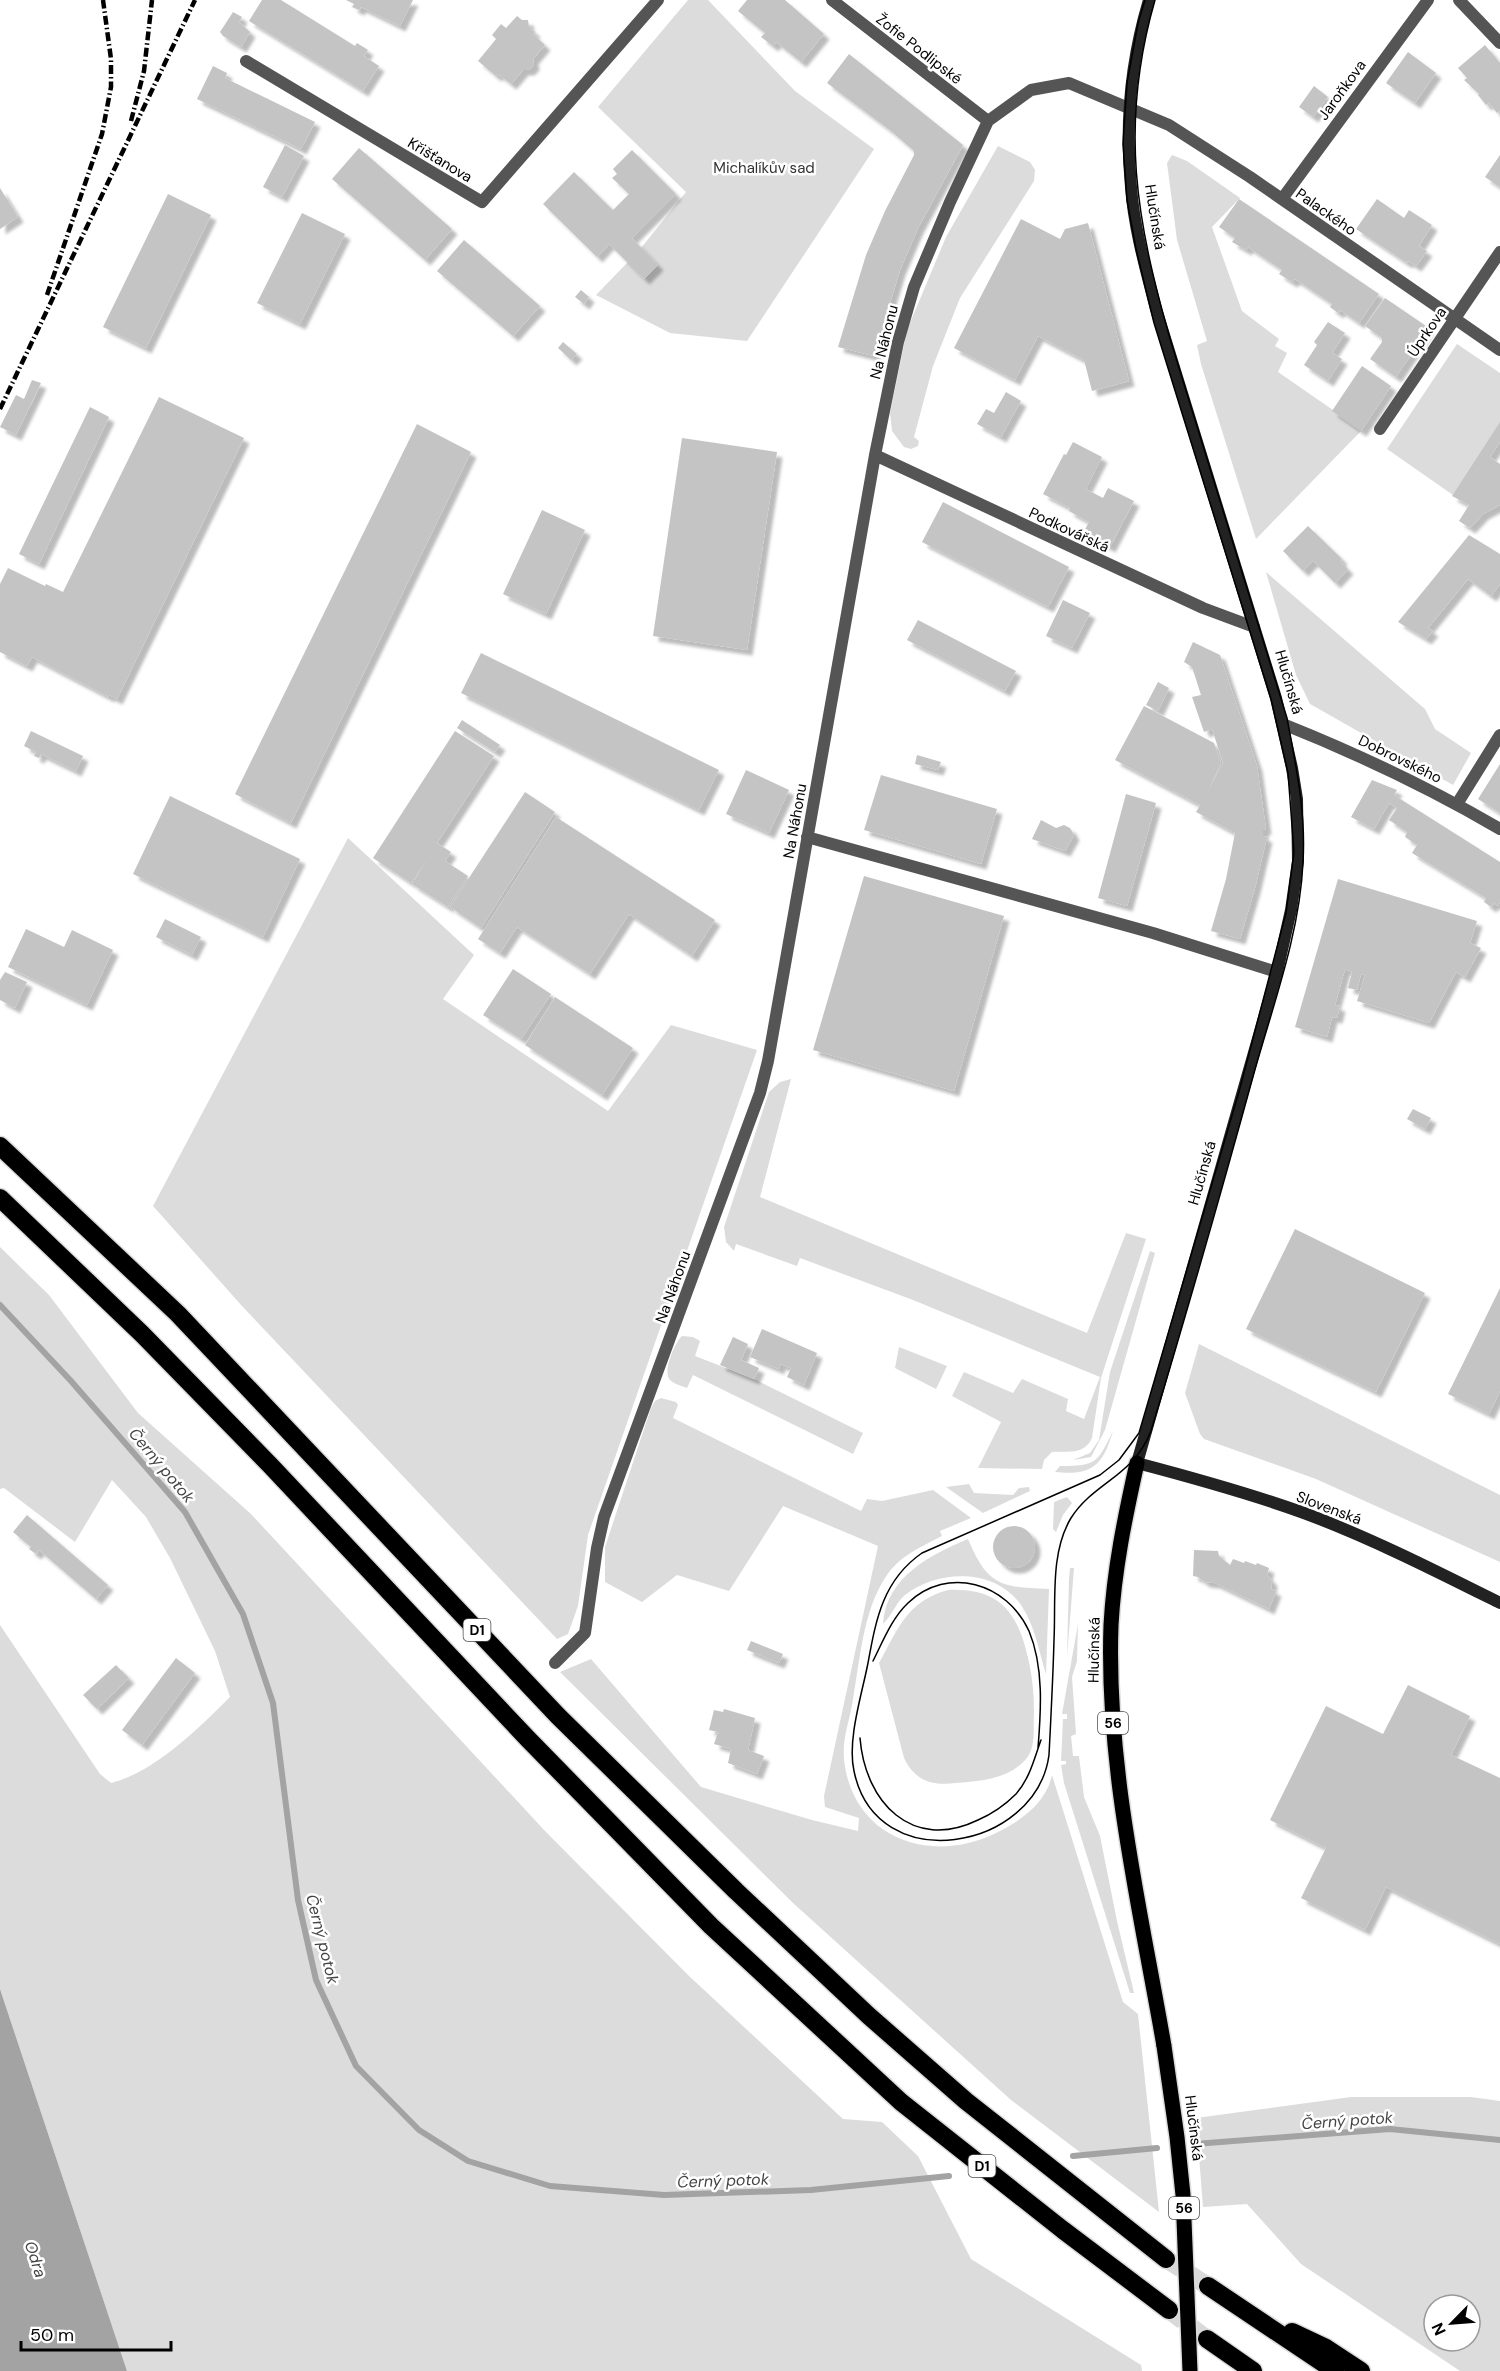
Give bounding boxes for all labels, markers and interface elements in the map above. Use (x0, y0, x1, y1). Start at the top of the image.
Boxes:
street label: Žofie Podlipské (872, 9, 966, 89)
street label: Jaroňkova (1313, 56, 1371, 124)
street label: Křišťanova (404, 133, 476, 187)
park label: Michalíkův sad (713, 158, 815, 178)
street label: Hlučínská (1140, 183, 1170, 251)
street label: Palackého (1292, 184, 1360, 240)
street label: Na Náhonu (865, 303, 903, 381)
street label: Úprkova (1403, 303, 1451, 361)
street label: Podkovářská (1026, 503, 1112, 557)
street label: Hlučínská (1270, 648, 1308, 716)
street label: Dobrovského (1355, 730, 1445, 788)
street label: Na Náhonu (779, 782, 811, 860)
street label: Hlučínská (1183, 1139, 1221, 1207)
street label: Na Náhonu (651, 1248, 695, 1326)
water label: Černý potok (124, 1423, 200, 1508)
street label: Slovenská (1293, 1486, 1365, 1530)
street label: Hlučínská (1083, 1617, 1105, 1683)
road number: D1 (464, 1619, 490, 1641)
road number: 56 (1098, 1712, 1128, 1734)
water label: Černý potok (301, 1892, 344, 1987)
street label: Hlučínská (1180, 2094, 1208, 2162)
water label: Černý potok (1301, 2107, 1394, 2134)
road number: D1 (968, 2155, 996, 2177)
water label: Černý potok (677, 2168, 770, 2193)
road number: 56 (1169, 2197, 1199, 2219)
water label: Odra (20, 2238, 51, 2280)
north arrow (1422, 2293, 1482, 2353)
scale bar (21, 2314, 171, 2352)
text: N (1427, 2319, 1451, 2339)
text: 50 m (30, 2323, 74, 2347)

